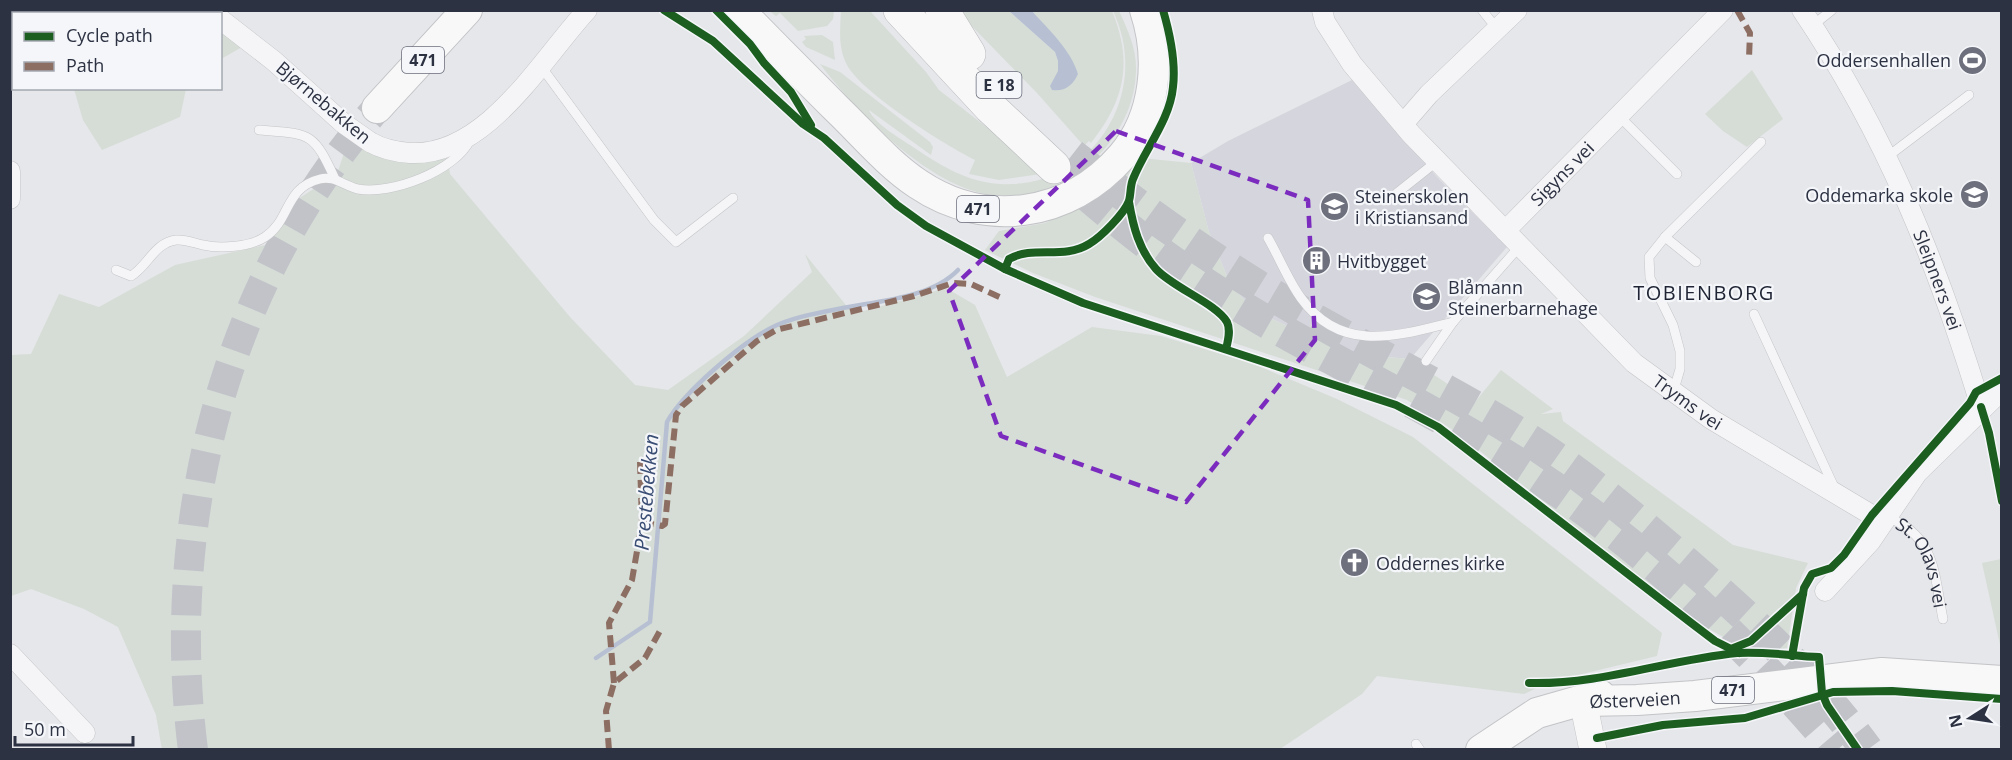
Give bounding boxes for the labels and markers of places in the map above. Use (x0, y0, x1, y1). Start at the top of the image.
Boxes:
sports icon: Oddersenhallen (1956, 44, 1988, 76)
place label: Oddersenhallen (1817, 48, 1951, 72)
school or university icon: Oddemarka skole (1958, 179, 1990, 211)
place label: Oddemarka skole (1805, 183, 1953, 207)
place label: Steinerskolen i Kristiansand (1355, 184, 1469, 229)
school or university icon: Steinerskolen i Kristiansand (1318, 190, 1350, 222)
building icon: Hvitbygget (1300, 245, 1332, 277)
place label: Hvitbygget (1337, 249, 1426, 273)
place label: Blåmann Steinerbarnehage (1448, 275, 1598, 320)
school or university icon: Blåmann Steinerbarnehage (1411, 281, 1443, 313)
church icon: Oddernes kirke (1339, 547, 1371, 579)
place label: Oddernes kirke (1376, 551, 1505, 575)

